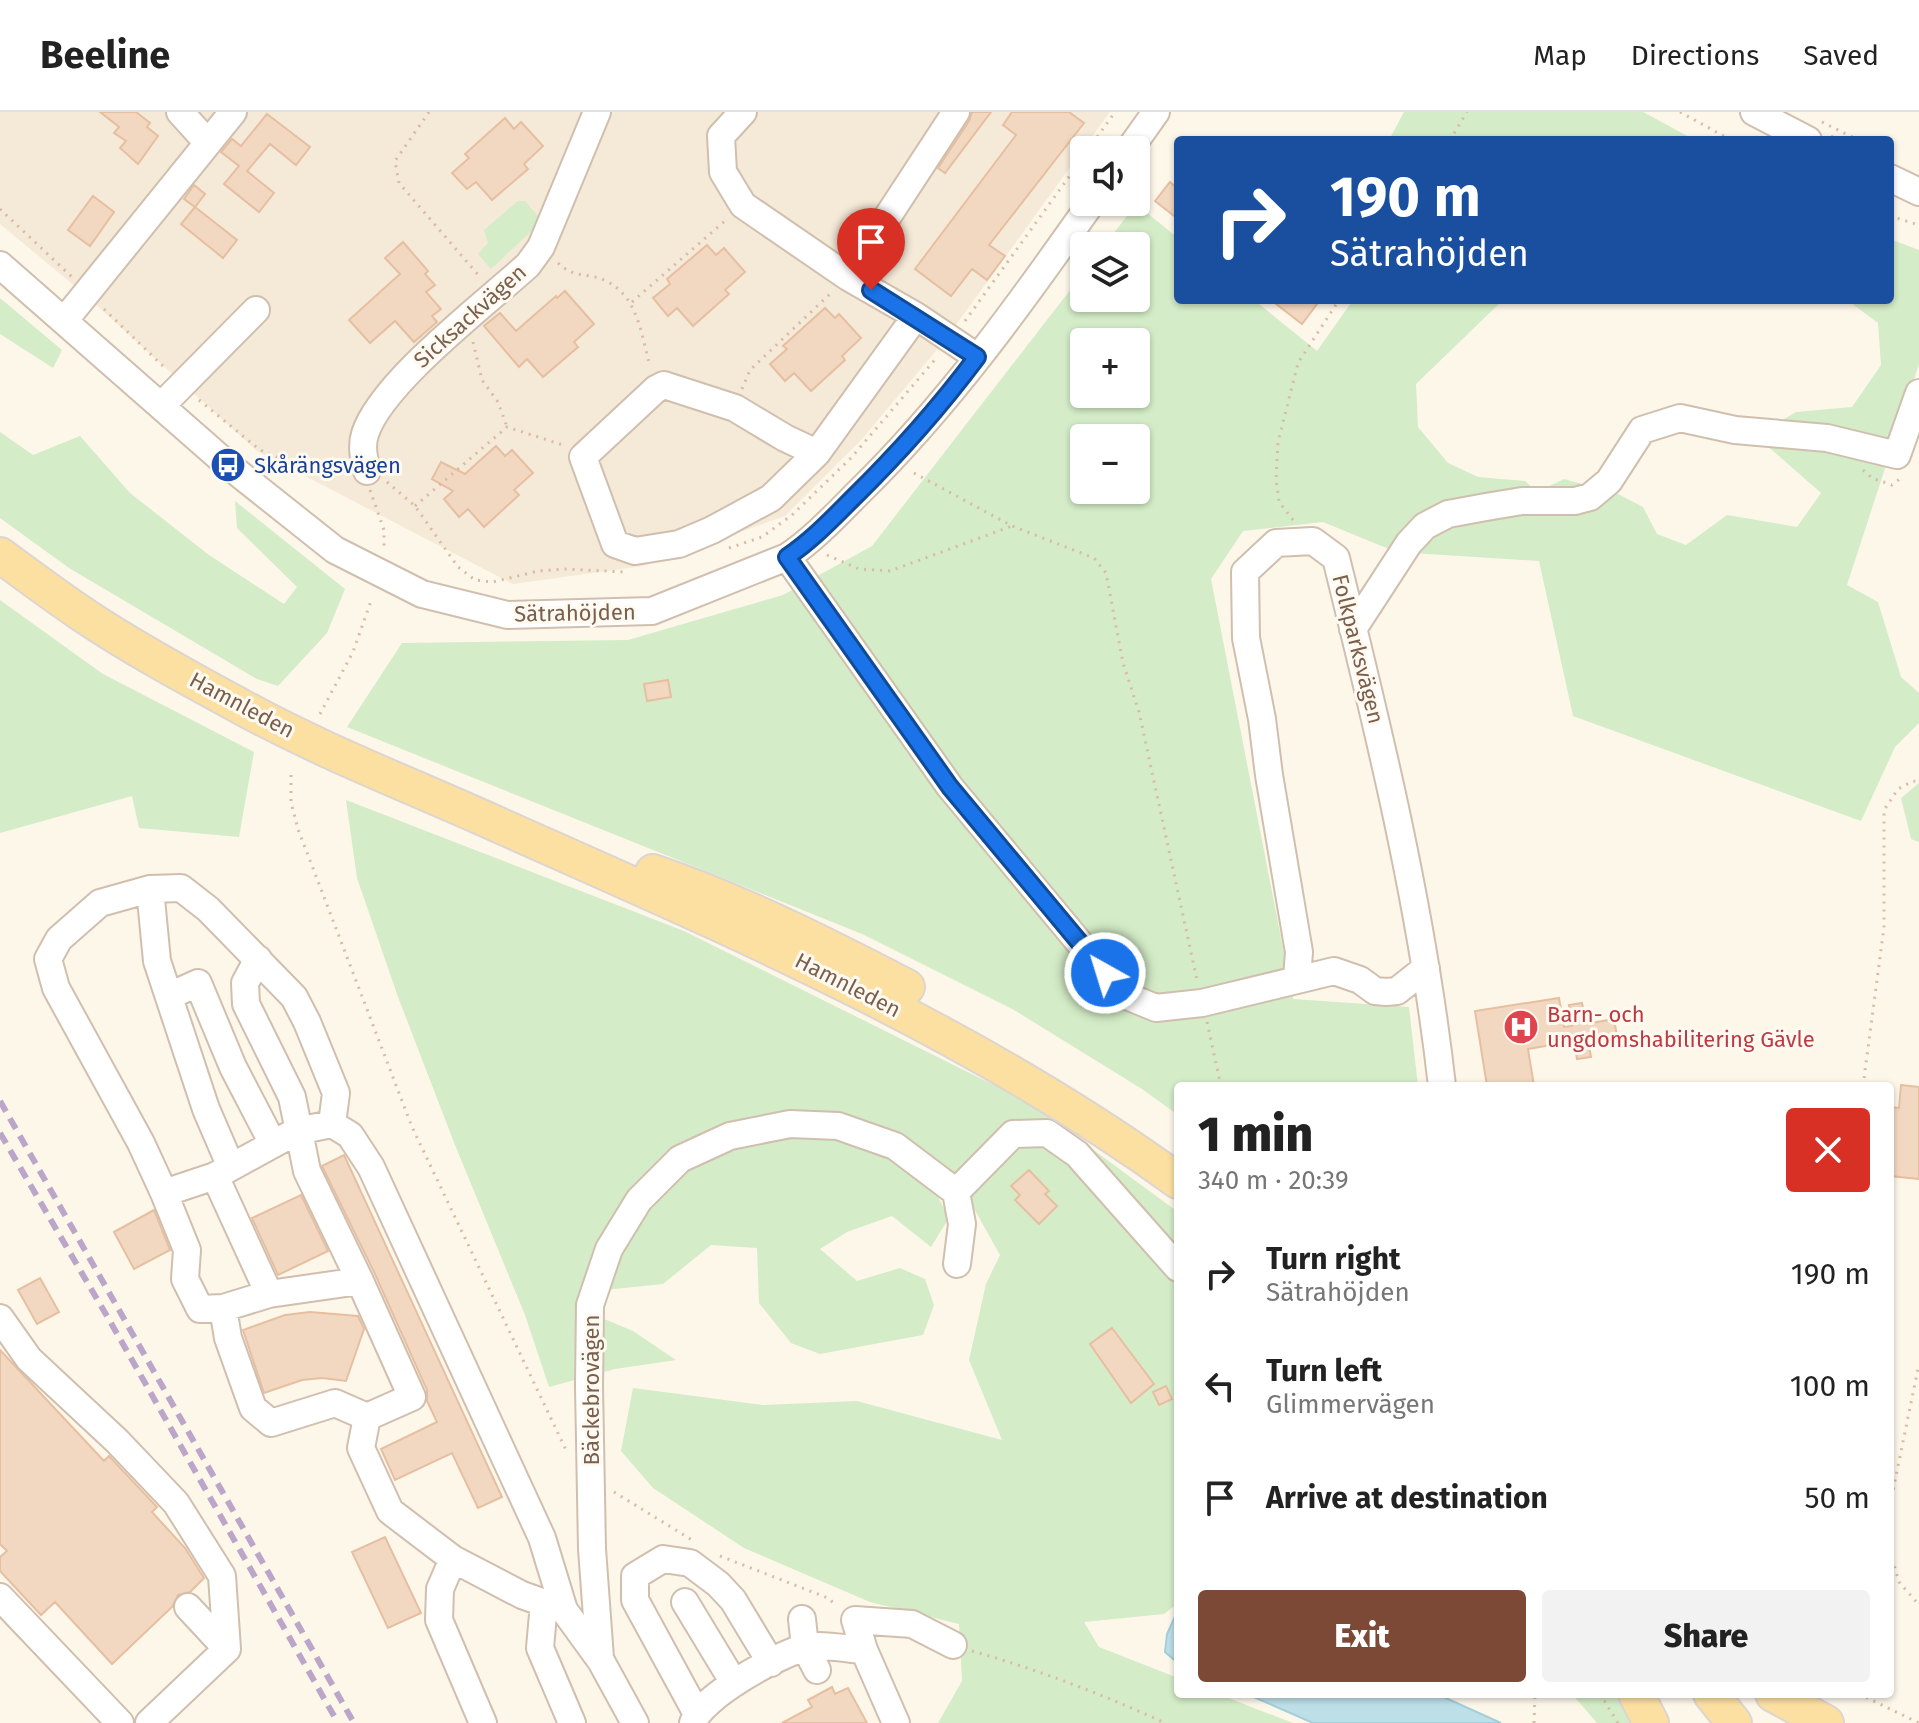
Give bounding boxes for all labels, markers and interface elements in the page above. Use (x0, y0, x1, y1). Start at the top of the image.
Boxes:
text: Beeline (40, 32, 170, 78)
text: Map (1533, 39, 1587, 72)
text: Directions (1631, 39, 1759, 72)
text: Saved (1803, 39, 1879, 72)
map controls (1070, 136, 1150, 504)
button: sound (1070, 136, 1150, 216)
text: 190 m (1330, 164, 1481, 231)
icon: right (1198, 168, 1302, 272)
pin (837, 208, 905, 290)
icon: arrive (849, 220, 893, 264)
button: layers (1070, 232, 1150, 312)
text: Sätrahöjden (1330, 232, 1529, 276)
street label: Sicksackvägen (408, 259, 532, 373)
button: + (1070, 328, 1150, 408)
button: − (1070, 424, 1150, 504)
bus stop icon: Skårängsvägen (209, 446, 247, 484)
place label: Skårängsvägen (254, 452, 401, 479)
street label: Folkparksvägen (1326, 571, 1390, 727)
street label: Sätrahöjden (514, 598, 636, 628)
street label: Hamnleden (185, 666, 299, 744)
position arrow (1063, 931, 1147, 1015)
street label: Hamnleden (791, 947, 905, 1023)
place label: Barn- och ungdomshabilitering Gävle (1547, 1001, 1815, 1053)
hospital icon: Barn- och ungdomshabilitering Gävle (1502, 1008, 1540, 1046)
text: 1 min (1198, 1106, 1313, 1164)
button: close (1786, 1108, 1870, 1192)
text: 340 m · 20:39 (1198, 1165, 1349, 1196)
text: Turn right (1266, 1241, 1401, 1277)
icon: right (1198, 1252, 1242, 1296)
text: 190 m (1791, 1256, 1870, 1292)
text: Sätrahöjden (1266, 1277, 1410, 1308)
street label: Bäckebrovägen (578, 1315, 605, 1465)
text: Turn left (1266, 1353, 1382, 1389)
icon: left (1198, 1364, 1242, 1408)
text: 100 m (1790, 1368, 1870, 1404)
text: Glimmervägen (1266, 1389, 1435, 1420)
icon: arrive (1198, 1476, 1242, 1520)
text: Arrive at destination (1266, 1480, 1548, 1516)
text: 50 m (1805, 1480, 1870, 1516)
button: Exit (1198, 1590, 1526, 1682)
button: Share (1542, 1590, 1870, 1682)

